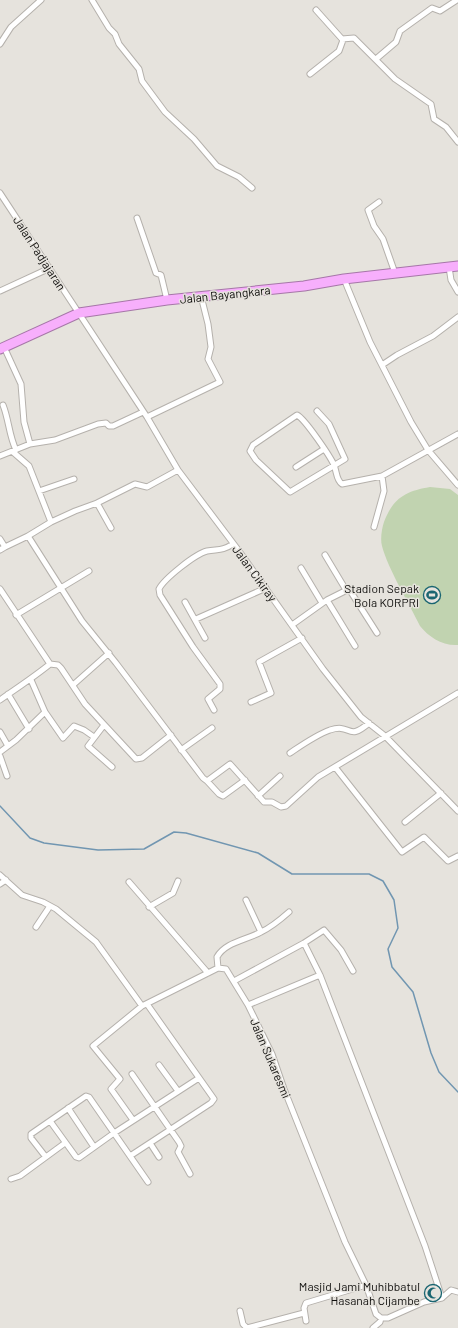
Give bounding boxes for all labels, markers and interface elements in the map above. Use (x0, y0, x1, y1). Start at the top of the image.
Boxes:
street label: Jalan Padjajaran (11, 213, 69, 293)
street label: Jalan Bayangkara (179, 282, 271, 306)
street label: Jalan Cikiray (230, 542, 280, 604)
place label: Stadion Sepak Bola KORPRI (344, 581, 419, 609)
sports icon: Stadion Sepak Bola KORPRI (422, 585, 442, 605)
street label: Jalan Sukaresmi (248, 1016, 294, 1100)
place label: Masjid Jami Muhibbatul Hasanah Cijambe (299, 1279, 420, 1307)
mosque icon: Masjid Jami Muhibbatul Hasanah Cijambe (423, 1283, 443, 1303)

